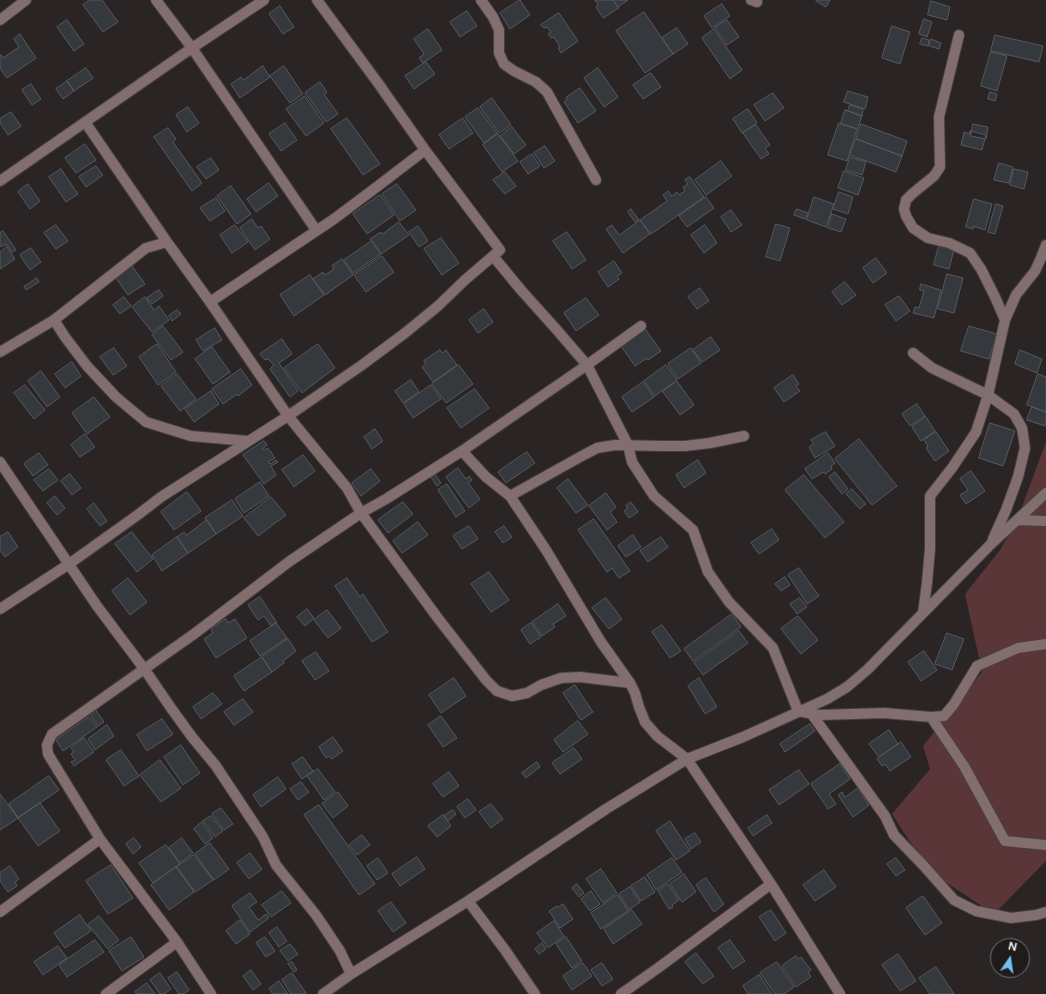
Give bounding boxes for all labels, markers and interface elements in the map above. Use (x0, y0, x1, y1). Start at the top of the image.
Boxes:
north arrow (990, 938, 1030, 978)
text: N (1007, 940, 1018, 954)

